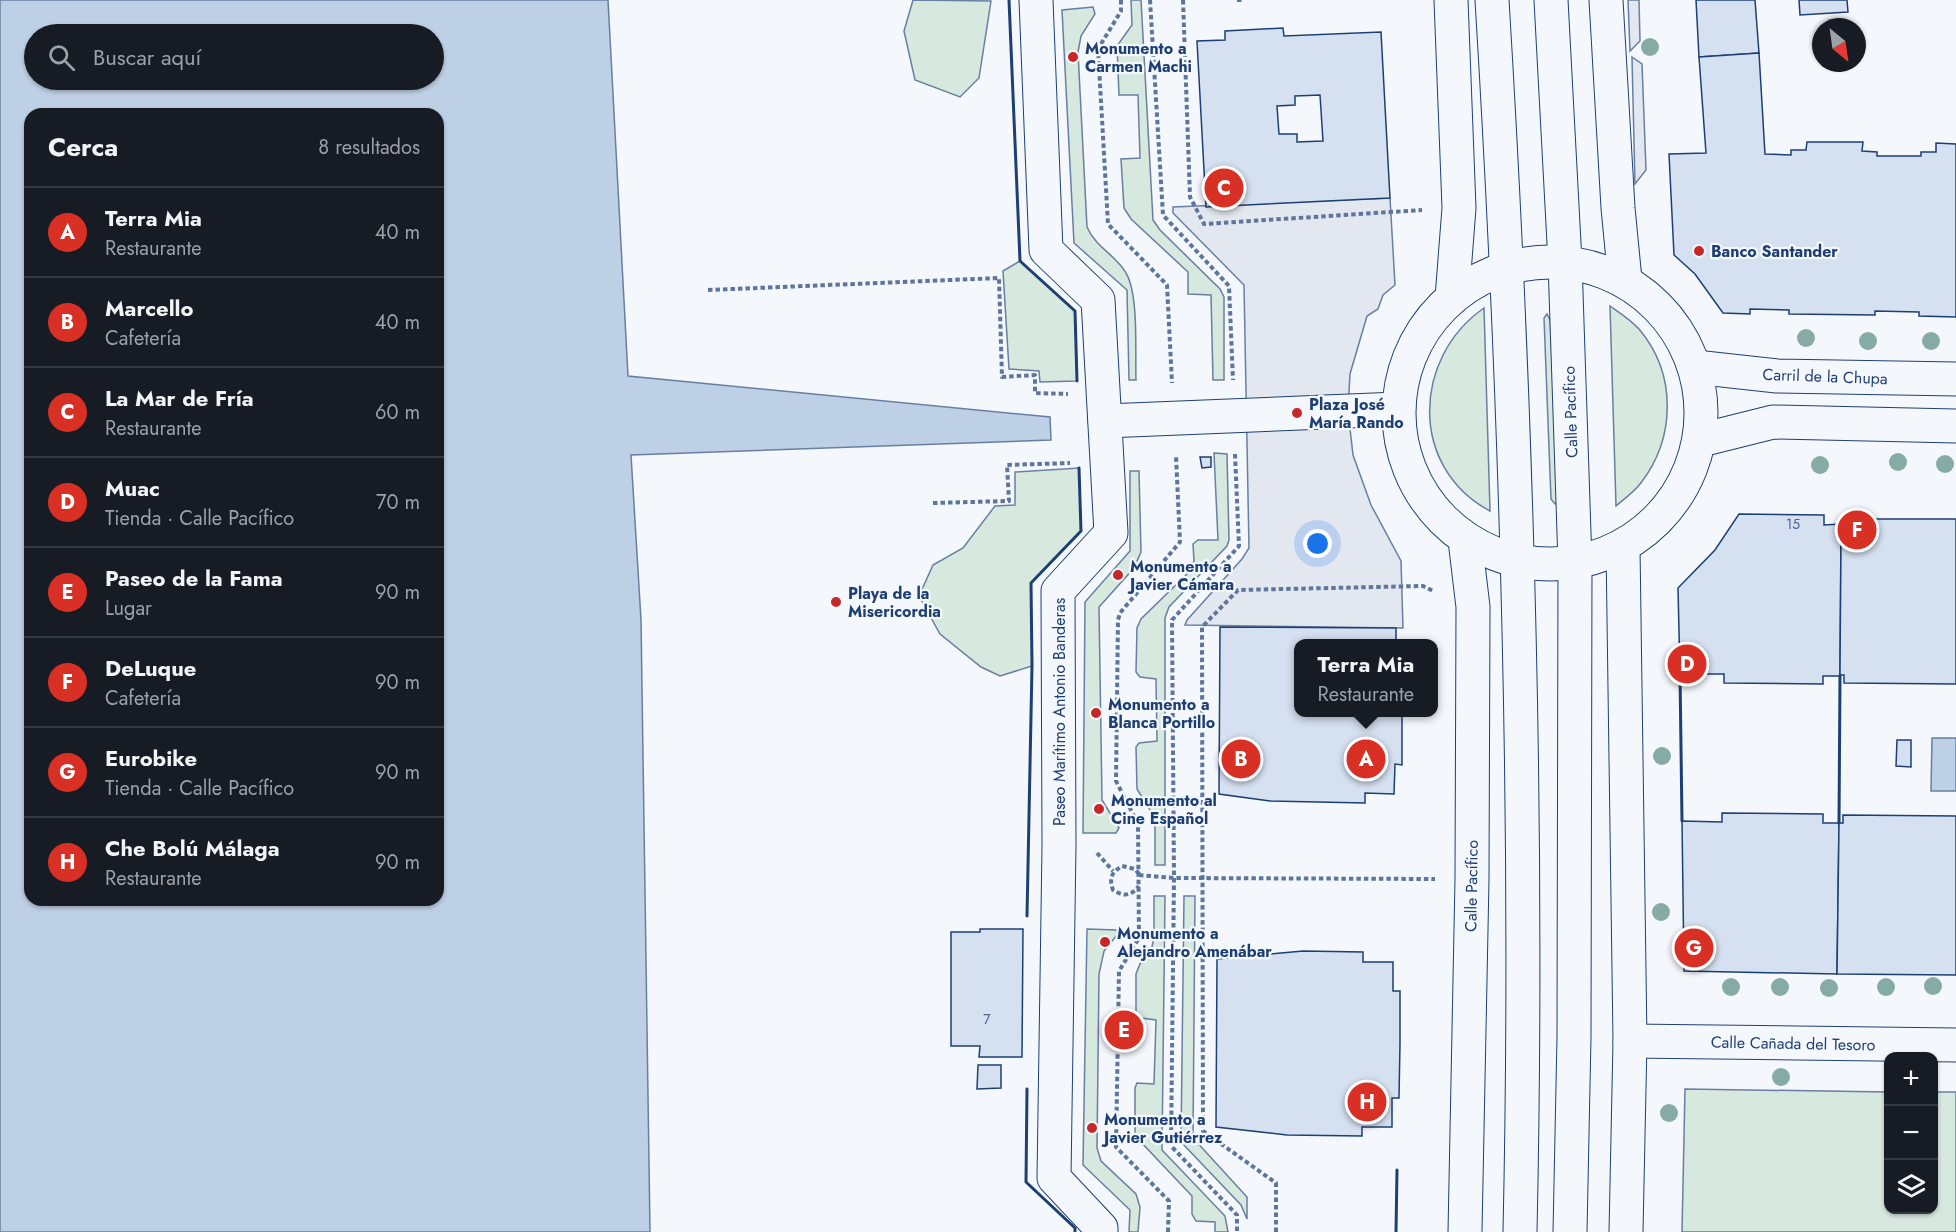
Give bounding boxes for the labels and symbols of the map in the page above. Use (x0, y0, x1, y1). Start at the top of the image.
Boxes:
north arrow (1812, 18, 1866, 72)
place label: Monumento a Carmen Machi (1085, 37, 1192, 78)
marker: Monumento a Carmen Machi (1066, 50, 1080, 64)
pin: C (1204, 166, 1244, 210)
place label: Banco Santander (1711, 240, 1838, 263)
marker: Banco Santander (1692, 244, 1706, 258)
street label: Carril de la Chupa (1762, 363, 1888, 390)
street label: Calle Pacífico (1557, 365, 1584, 458)
place label: Plaza José María Rando (1309, 393, 1404, 434)
marker: Plaza José María Rando (1290, 406, 1304, 420)
pin: F (1838, 508, 1876, 552)
house number: 15 (1786, 514, 1800, 534)
your location (1303, 529, 1332, 558)
place label: Monumento a Javier Cámara (1127, 555, 1234, 596)
marker: Monumento a Javier Cámara (1111, 568, 1125, 582)
place label: Playa de la Misericordia (848, 582, 941, 623)
marker: Playa de la Misericordia (829, 595, 843, 609)
street label: Paseo Marítimo Antonio Banderas (1048, 598, 1071, 826)
pin: D (1668, 642, 1706, 686)
place label: Monumento a Blanca Portillo (1108, 693, 1215, 734)
marker: Monumento a Blanca Portillo (1089, 706, 1103, 720)
pin: B (1222, 736, 1260, 782)
pin: A (1346, 736, 1386, 782)
place label: Monumento al Cine Español (1111, 789, 1217, 830)
marker: Monumento al Cine Español (1092, 802, 1106, 816)
street label: Calle Pacífico (1459, 840, 1484, 932)
place label: Monumento a Alejandro Amenábar (1116, 922, 1272, 963)
pin: G (1674, 926, 1714, 970)
marker: Monumento a Alejandro Amenábar (1098, 935, 1112, 949)
pin: E (1104, 1008, 1144, 1052)
house number: 7 (983, 1009, 991, 1029)
street label: Calle Cañada del Tesoro (1711, 1031, 1876, 1056)
pin: H (1348, 1080, 1386, 1124)
place label: Monumento a Javier Gutiérrez (1101, 1108, 1223, 1149)
marker: Monumento a Javier Gutiérrez (1085, 1121, 1099, 1135)

